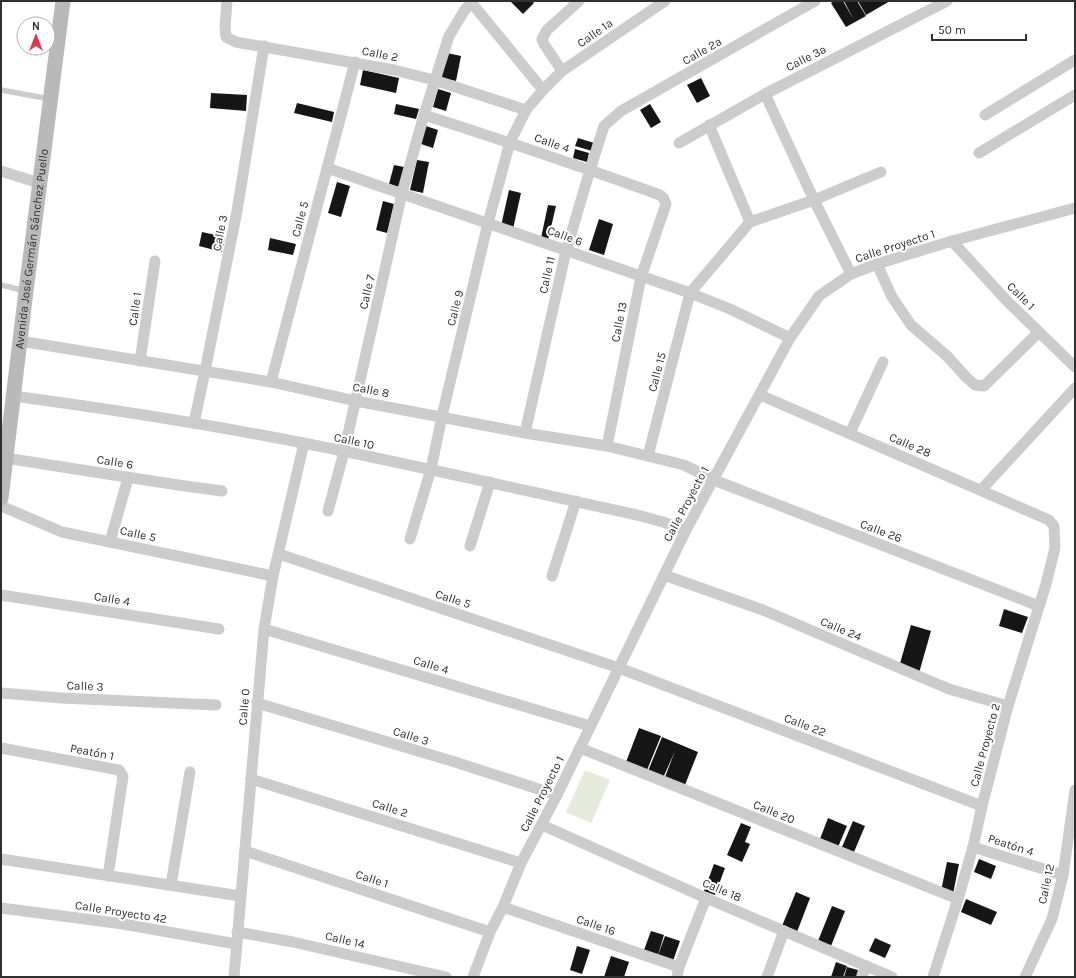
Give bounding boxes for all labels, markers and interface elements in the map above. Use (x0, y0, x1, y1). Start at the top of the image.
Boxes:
north arrow (16, 16, 56, 56)
street label: Calle 1ª (574, 16, 616, 50)
scale bar (932, 16, 1026, 42)
text: N (32, 20, 40, 33)
text: 50 m (938, 23, 966, 37)
street label: Calle 2ª (680, 34, 724, 68)
street label: Calle 3ª (783, 42, 829, 74)
street label: Calle 2 (361, 44, 399, 64)
street label: Calle 4 (533, 130, 572, 156)
street label: Avenida José Germán Sánchez Puello (12, 148, 51, 350)
street label: Calle 5 (289, 199, 312, 238)
street label: Calle 3 (210, 214, 230, 252)
street label: Calle 6 (545, 223, 585, 249)
street label: Calle Proyecto 1 (853, 227, 937, 265)
street label: Calle 11 (536, 255, 558, 295)
street label: Calle 7 (356, 273, 378, 311)
street label: Calle 1 (1004, 279, 1038, 313)
street label: Calle 9 (444, 288, 466, 327)
street label: Calle 1 (126, 291, 144, 327)
street label: Calle 13 (608, 301, 630, 343)
street label: Calle 15 (645, 350, 669, 393)
street label: Calle 8 (351, 380, 391, 400)
street label: Calle 10 (333, 430, 375, 452)
street label: Calle 28 (887, 430, 933, 460)
street label: Calle 6 (96, 452, 134, 472)
street label: Calle Proyecto 1 (660, 464, 712, 544)
street label: Calle 26 (858, 517, 904, 545)
street label: Calle 5 (119, 523, 158, 545)
street label: Calle 5 (433, 587, 473, 611)
street label: Calle 4 (93, 589, 131, 609)
street label: Calle 24 (818, 614, 864, 644)
street label: Calle 4 (412, 653, 451, 677)
street label: Calle 3 (66, 678, 104, 694)
street label: Calle 0 (235, 688, 253, 726)
street label: Calle Proyecto 2 (967, 702, 1003, 788)
street label: Calle 22 (782, 711, 828, 739)
street label: Calle 3 (391, 724, 431, 748)
street label: Peatón 1 (69, 741, 115, 763)
street label: Calle Proyecto 1 (517, 754, 567, 834)
street label: Calle 2 (370, 796, 410, 820)
street label: Calle 20 (751, 797, 797, 827)
street label: Peatón 4 (986, 831, 1036, 859)
street label: Calle 12 (1035, 863, 1057, 905)
street label: Calle 1 (354, 867, 390, 891)
street label: Calle 18 (700, 876, 744, 904)
street label: Calle Proyecto 42 (74, 898, 168, 926)
street label: Calle 16 (575, 912, 618, 938)
street label: Calle 14 (324, 929, 367, 951)

